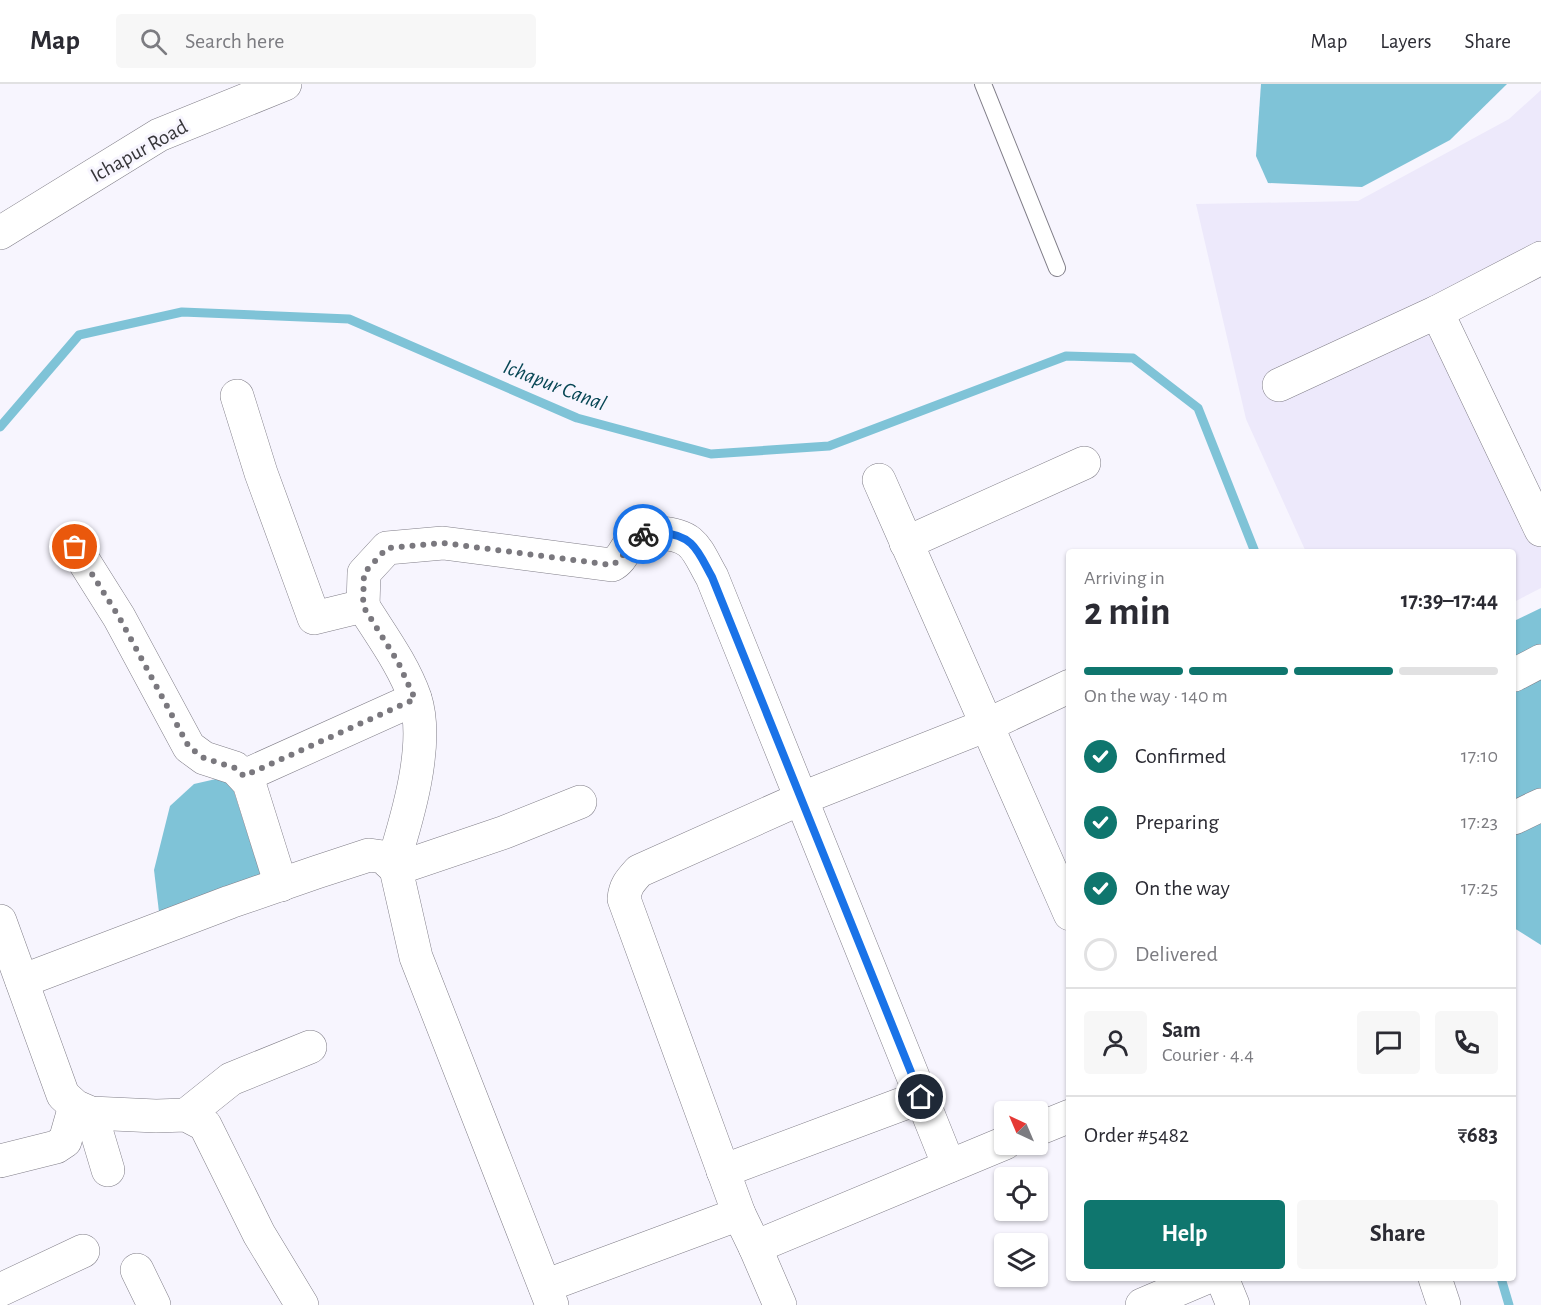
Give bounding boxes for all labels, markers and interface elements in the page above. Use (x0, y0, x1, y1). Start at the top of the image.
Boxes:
search box (116, 14, 536, 68)
icon: search (137, 25, 170, 58)
text: Map (30, 27, 80, 55)
text: Search here (185, 30, 284, 52)
text: Map (1311, 31, 1347, 52)
text: Layers (1380, 31, 1431, 52)
text: Share (1464, 31, 1511, 52)
street label: Ichapur Road (87, 116, 191, 186)
water label: Ichapur Canal (500, 355, 610, 416)
courier (613, 504, 673, 564)
icon: bike (627, 518, 660, 551)
pin (49, 521, 100, 572)
icon: bag (58, 530, 91, 563)
text: Arriving in (1084, 568, 1165, 588)
text: 17:39–17:44 (1401, 589, 1498, 611)
text: 2 min (1084, 593, 1171, 632)
text: On the way · 140 m (1084, 686, 1228, 706)
icon: check (1084, 740, 1117, 773)
text: Confirmed (1135, 745, 1226, 767)
text: 17:10 (1461, 746, 1498, 766)
icon: check (1084, 806, 1117, 839)
text: Preparing (1135, 811, 1219, 833)
text: 17:23 (1461, 812, 1498, 832)
icon: check (1084, 872, 1117, 905)
text: On the way (1135, 877, 1230, 899)
text: 17:25 (1461, 878, 1498, 898)
text: Delivered (1135, 943, 1218, 965)
button: person (1084, 1011, 1147, 1074)
button: chat (1357, 1011, 1420, 1074)
button: phone (1435, 1011, 1498, 1074)
text: Sam (1162, 1019, 1201, 1041)
text: Courier · 4.4 (1162, 1045, 1254, 1065)
pin (895, 1071, 946, 1122)
icon: home (904, 1080, 937, 1113)
north arrow (994, 1101, 1048, 1155)
map controls (994, 1101, 1048, 1287)
text: Order #5482 (1084, 1124, 1189, 1146)
text: ₹683 (1458, 1124, 1498, 1146)
button: locate (994, 1167, 1048, 1221)
button: Help (1084, 1200, 1285, 1269)
button: Share (1297, 1200, 1498, 1269)
button: layers (994, 1233, 1048, 1287)

